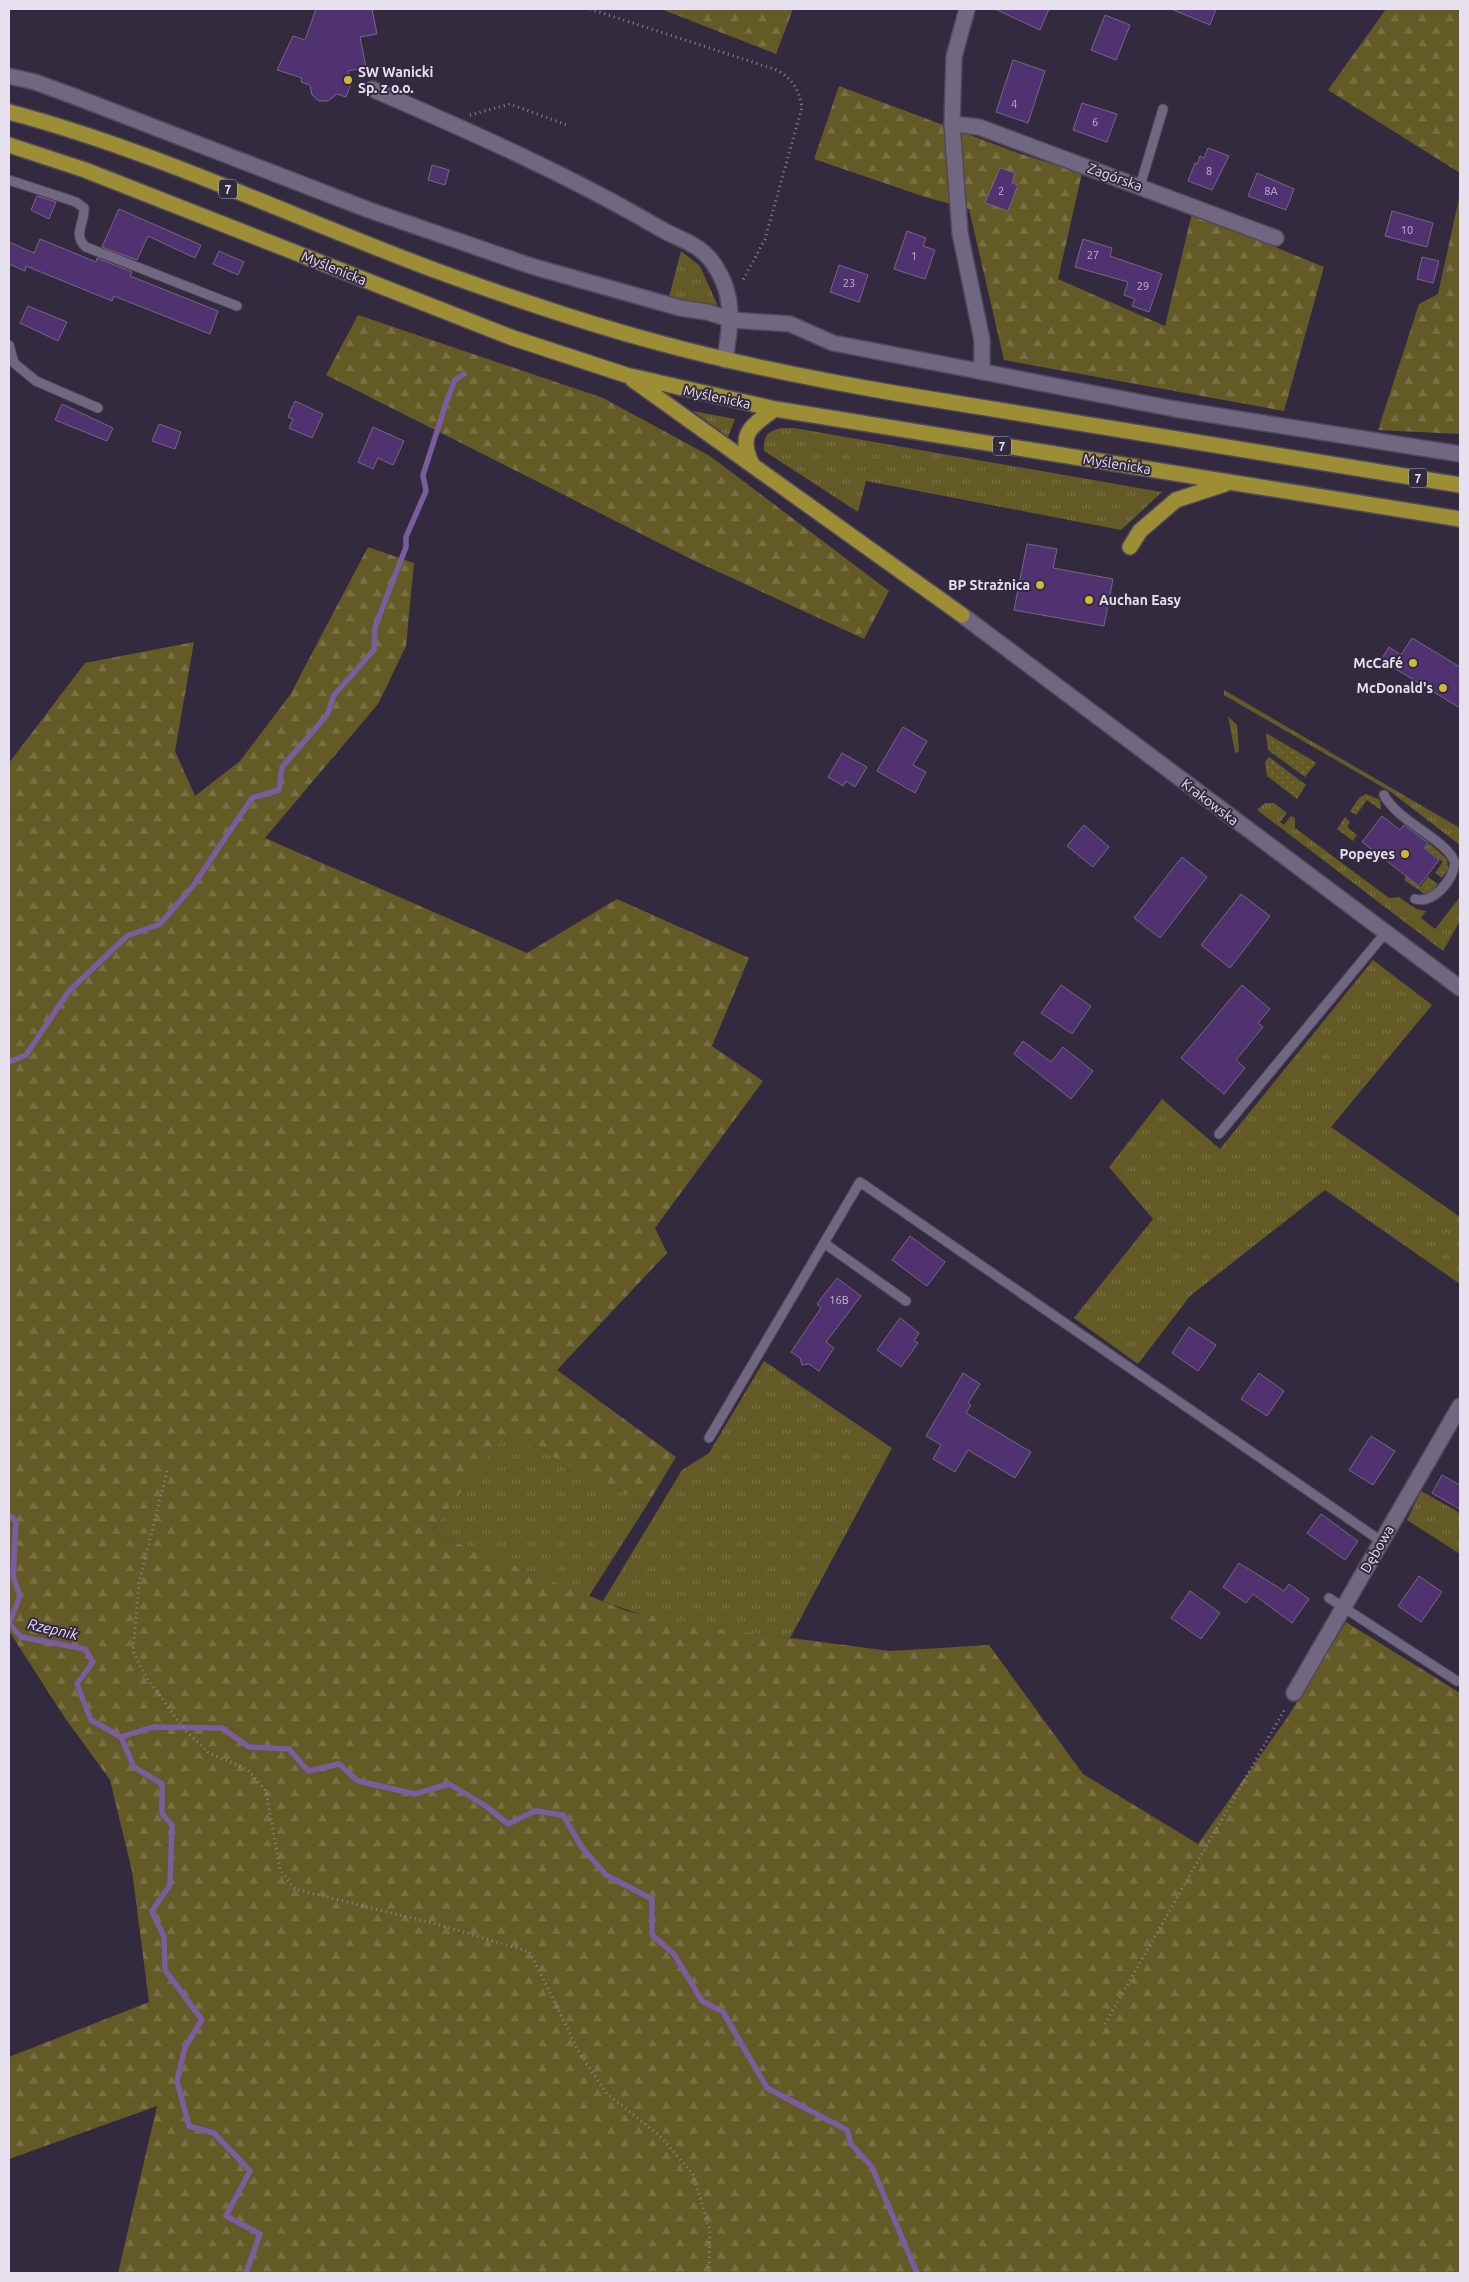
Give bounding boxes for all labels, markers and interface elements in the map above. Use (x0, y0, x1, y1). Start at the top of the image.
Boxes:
place label: SW Wanicki Sp. z o.o. (358, 64, 434, 96)
marker: SW Wanicki Sp. z o.o. (342, 74, 354, 86)
house number: 4 (1011, 98, 1017, 110)
house number: 6 (1092, 116, 1098, 128)
street label: Zagórska (1085, 160, 1145, 194)
house number: 8 (1206, 165, 1212, 177)
road number: 7 (219, 180, 237, 198)
house number: 2 (998, 185, 1004, 197)
house number: 8A (1264, 185, 1279, 197)
house number: 10 (1401, 224, 1413, 236)
street label: Myślenicka (299, 248, 369, 288)
house number: 27 (1087, 249, 1099, 261)
house number: 1 (911, 250, 917, 262)
house number: 23 (843, 277, 855, 289)
house number: 29 (1137, 280, 1149, 292)
street label: Myślenicka (682, 382, 752, 412)
road number: 7 (993, 436, 1011, 456)
street label: Myślenicka (1082, 451, 1152, 477)
road number: 7 (1409, 468, 1427, 488)
place label: BP Strażnica (948, 577, 1030, 593)
marker: BP Strażnica (1034, 579, 1046, 591)
place label: Auchan Easy (1099, 592, 1182, 608)
marker: Auchan Easy (1083, 594, 1095, 606)
place label: McCafé (1353, 655, 1403, 671)
marker: McCafé (1407, 657, 1419, 669)
place label: McDonald's (1357, 680, 1433, 696)
marker: McDonald's (1437, 682, 1449, 694)
street label: Krakowska (1178, 775, 1242, 829)
place label: Popeyes (1340, 846, 1395, 862)
marker: Popeyes (1399, 848, 1411, 860)
house number: 16B (829, 1294, 849, 1306)
street label: Dębowa (1357, 1522, 1397, 1576)
water label: Rzepnik (26, 1615, 80, 1643)

